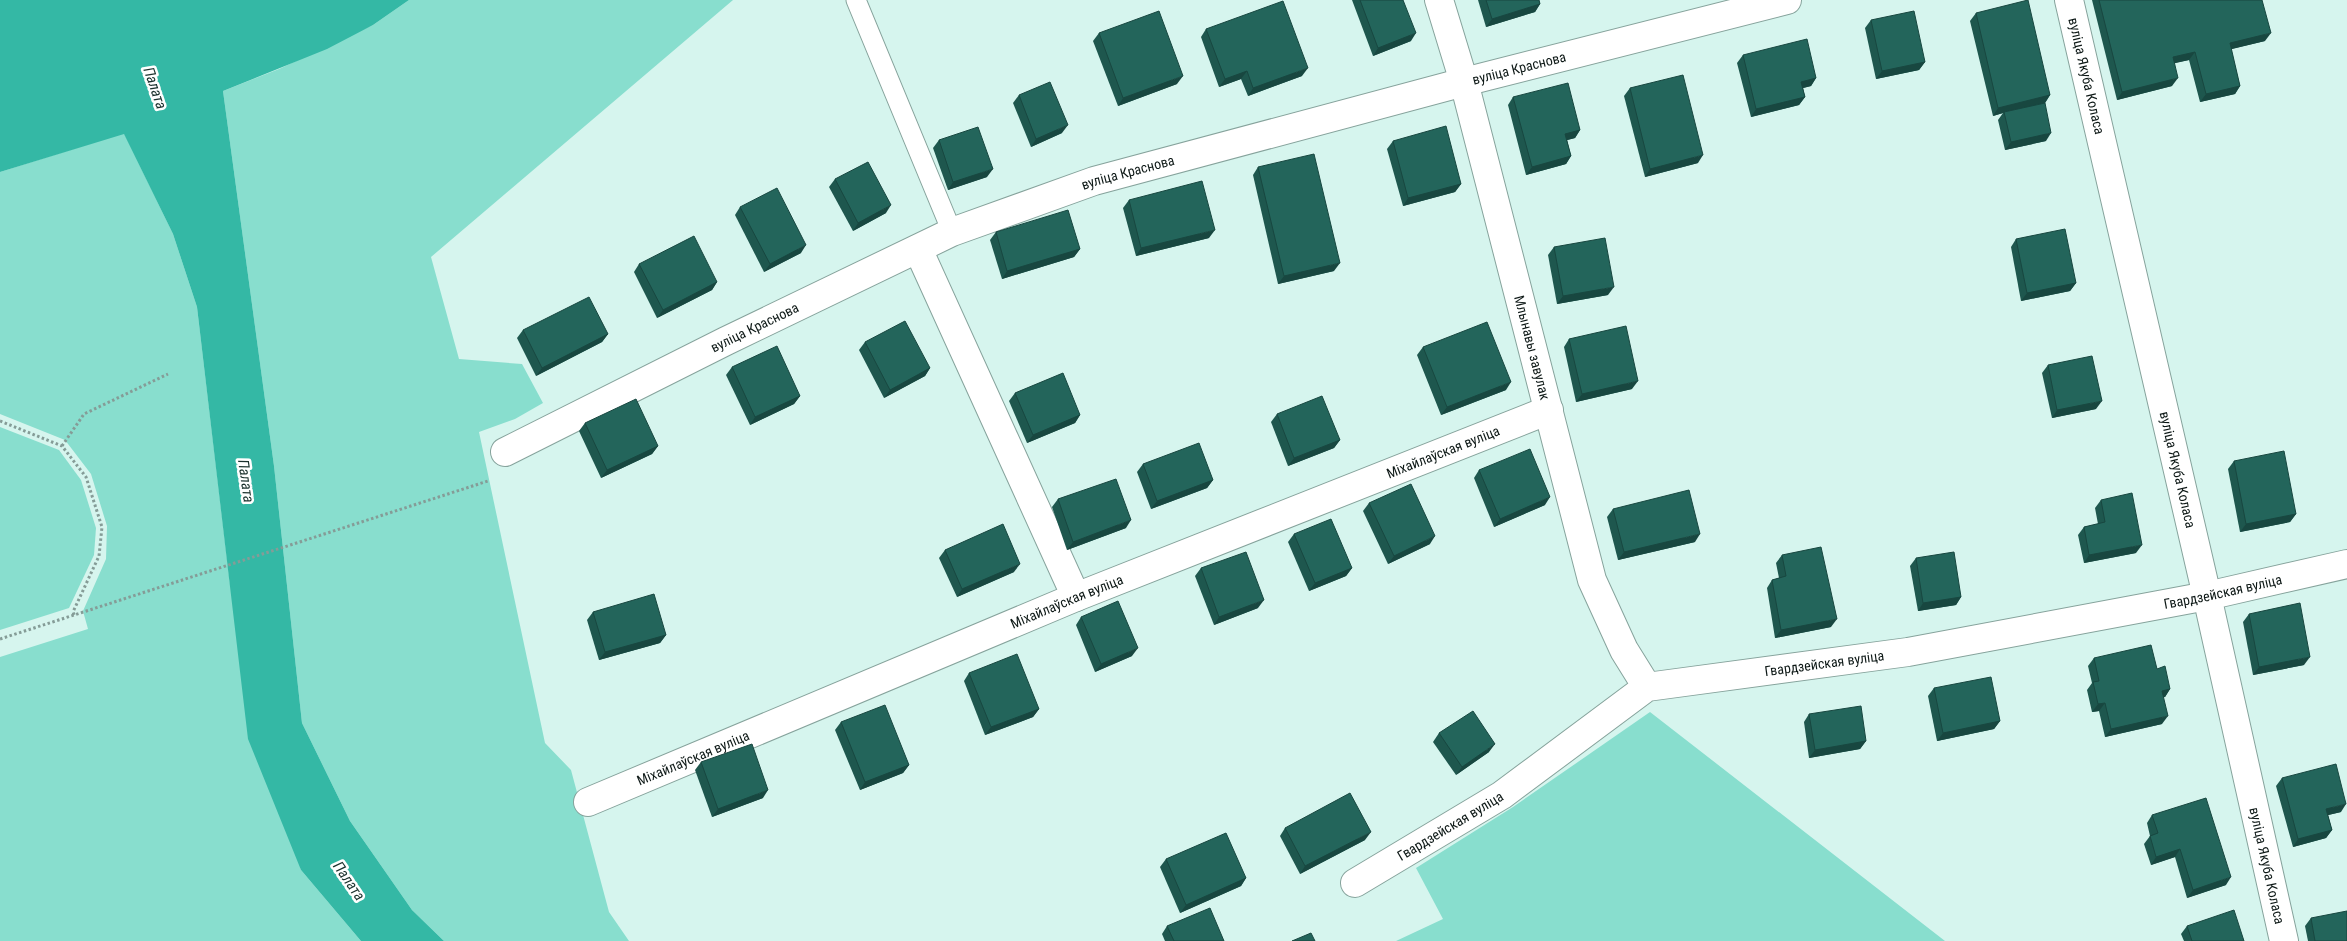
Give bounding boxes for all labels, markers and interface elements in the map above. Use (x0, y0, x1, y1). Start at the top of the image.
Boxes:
street label: вуліца Якуба Коласа (2065, 16, 2108, 136)
street label: вуліца Краснова (1471, 48, 1568, 88)
water label: Палата (139, 65, 171, 111)
street label: вуліца Краснова (1079, 152, 1176, 193)
street label: Млынавы завулак (1511, 294, 1553, 402)
street label: вуліца Краснова (708, 299, 801, 355)
street label: вуліца Якуба Коласа (2157, 410, 2199, 529)
street label: Міхайлаўская вуліца (1384, 422, 1502, 481)
water label: Палата (234, 458, 258, 504)
street label: Міхайлаўская вуліца (1008, 571, 1125, 632)
street label: Гвардзейская вуліца (2162, 571, 2283, 612)
street label: Гвардзейская вуліца (1763, 647, 1885, 679)
street label: Міхайлаўская вуліца (635, 727, 752, 789)
street label: Гвардзейская вуліца (1394, 788, 1506, 864)
street label: вуліца Якуба Коласа (2246, 806, 2288, 925)
water label: Палата (329, 858, 369, 904)

